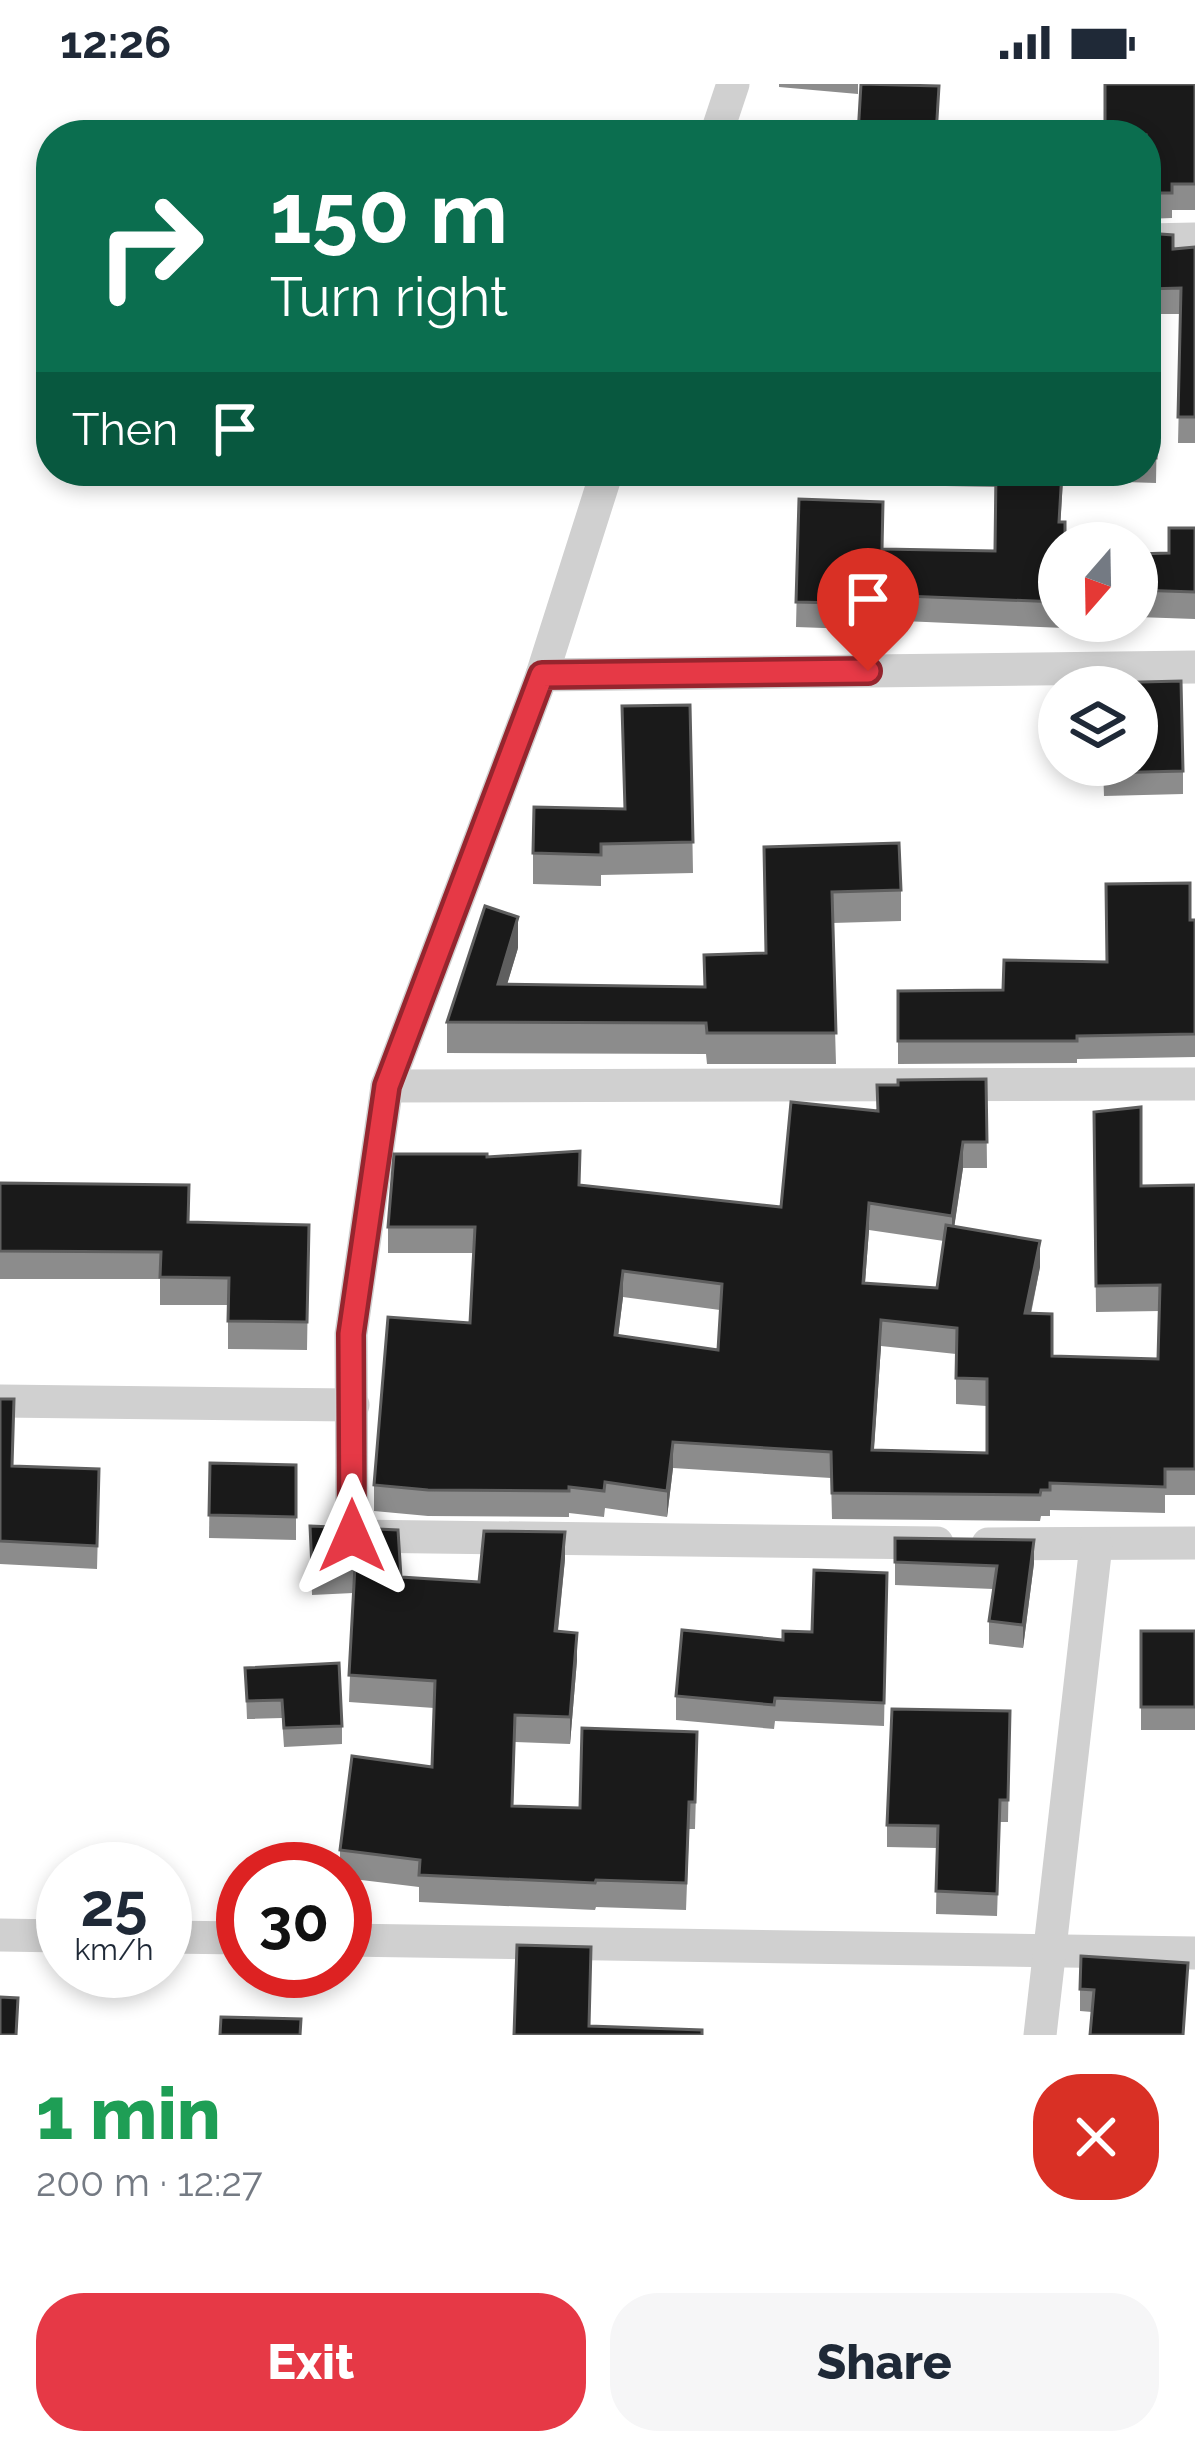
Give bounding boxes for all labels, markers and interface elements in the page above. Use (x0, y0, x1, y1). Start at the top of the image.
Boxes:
text: 12:26 (60, 16, 171, 69)
text: 150 m (270, 164, 508, 263)
icon: right (72, 168, 228, 324)
text: Turn right (270, 265, 508, 329)
icon: arrive (202, 396, 268, 462)
text: Then (72, 403, 178, 456)
north arrow (1038, 522, 1158, 642)
map controls (1038, 522, 1158, 786)
pin (817, 548, 919, 671)
icon: arrive (835, 566, 901, 632)
button: layers (1038, 666, 1158, 786)
position arrow (289, 1473, 415, 1599)
speed limit sign: 30 (216, 1842, 372, 1998)
text: 25 (80, 1870, 148, 1940)
text: km/h (74, 1932, 154, 1967)
text: 1 min (36, 2071, 221, 2156)
button: close (1033, 2074, 1159, 2200)
text: 200 m · 12:27 (36, 2159, 263, 2205)
button: Exit (36, 2293, 586, 2431)
button: Share (610, 2293, 1159, 2431)

